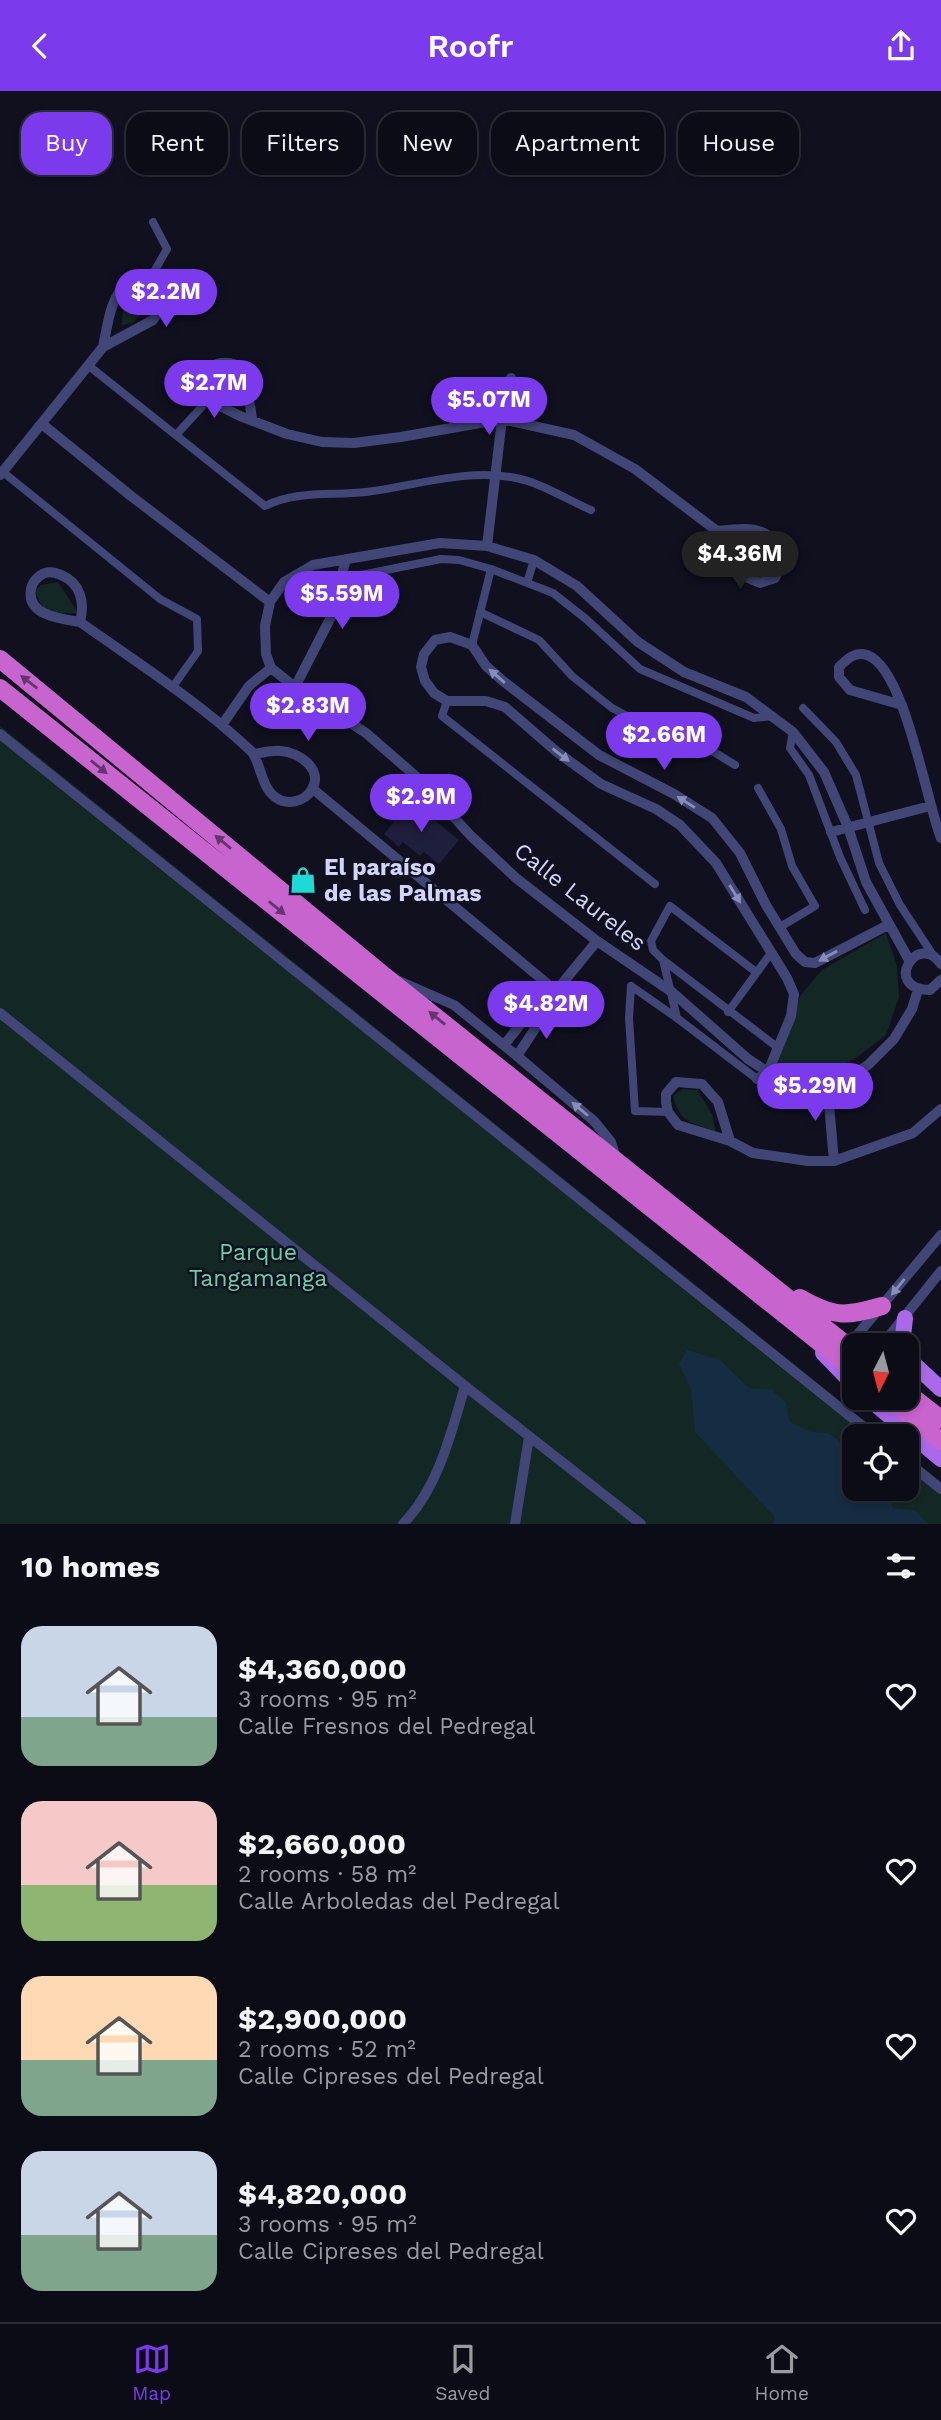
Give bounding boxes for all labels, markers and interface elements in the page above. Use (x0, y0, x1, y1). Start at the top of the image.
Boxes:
icon: back (21, 27, 59, 65)
text: Roofr (427, 27, 514, 65)
icon: share (882, 27, 920, 65)
chip: Buy (21, 112, 112, 175)
chip: Rent (126, 112, 228, 175)
chip: Filters (242, 112, 364, 175)
chip: New (378, 112, 477, 175)
chip: Apartment (491, 112, 664, 175)
chip: House (678, 112, 799, 175)
pin: $2.2M (117, 269, 215, 329)
text: $2.2M (131, 278, 201, 305)
pin: $2.7M (165, 361, 263, 420)
text: $2.7M (180, 369, 248, 396)
pin: $5.07M (432, 377, 546, 437)
text: $5.07M (447, 386, 531, 413)
pin: $4.36M (683, 531, 797, 591)
text: $4.36M (698, 540, 782, 567)
pin: $5.59M (285, 571, 399, 631)
text: $5.59M (300, 580, 384, 607)
one-way arrow (489, 669, 506, 684)
one-way arrow (21, 675, 38, 690)
pin: $2.83M (251, 683, 365, 743)
text: $2.83M (266, 692, 350, 719)
pin: $2.66M (607, 713, 721, 772)
text: $2.66M (622, 721, 706, 748)
one-way arrow (552, 748, 570, 762)
one-way arrow (90, 759, 108, 773)
pin: $2.9M (372, 775, 470, 834)
text: $2.9M (386, 783, 456, 810)
one-way arrow (676, 795, 695, 808)
one-way arrow (215, 835, 232, 850)
street label: Calle Laureles (509, 837, 651, 957)
place label: El paraíso de las Palmas (324, 854, 482, 907)
shop icon: El paraíso de las Palmas (288, 865, 318, 895)
one-way arrow (729, 884, 742, 903)
one-way arrow (267, 901, 285, 916)
one-way arrow (817, 950, 837, 962)
pin: $4.82M (489, 981, 603, 1041)
text: $4.82M (503, 990, 589, 1017)
one-way arrow (428, 1011, 445, 1026)
pin: $5.29M (758, 1063, 872, 1123)
text: $5.29M (773, 1072, 857, 1099)
one-way arrow (571, 1101, 589, 1117)
park label: Parque Tangamanga (189, 1239, 327, 1292)
one-way arrow (890, 1278, 905, 1296)
north arrow (842, 1333, 919, 1411)
map controls (842, 1333, 919, 1501)
button: locate (842, 1424, 919, 1501)
icon: filters (882, 1547, 920, 1585)
text: 10 homes (21, 1549, 160, 1584)
text: $4,360,000 (238, 1651, 407, 1686)
icon: home (77, 1654, 161, 1738)
icon: heart (882, 1677, 920, 1715)
text: 3 rooms · 95 m² (238, 1686, 417, 1713)
text: Calle Fresnos del Pedregal (238, 1713, 535, 1740)
text: $2,660,000 (238, 1826, 406, 1861)
icon: home (77, 1829, 161, 1913)
icon: heart (882, 1852, 920, 1890)
text: 2 rooms · 58 m² (238, 1861, 417, 1888)
text: Calle Arboledas del Pedregal (238, 1888, 559, 1915)
text: $2,900,000 (238, 2001, 407, 2036)
icon: home (77, 2004, 161, 2088)
icon: heart (882, 2027, 920, 2065)
text: 2 rooms · 52 m² (238, 2036, 416, 2063)
text: Calle Cipreses del Pedregal (238, 2063, 544, 2090)
text: $4,820,000 (238, 2176, 407, 2211)
icon: home (77, 2179, 161, 2263)
icon: heart (882, 2202, 920, 2240)
text: 3 rooms · 95 m² (238, 2211, 417, 2238)
text: Calle Cipreses del Pedregal (238, 2238, 544, 2265)
tab: Map (132, 2340, 171, 2405)
tab: Saved (435, 2340, 490, 2405)
tab: Home (755, 2340, 809, 2405)

